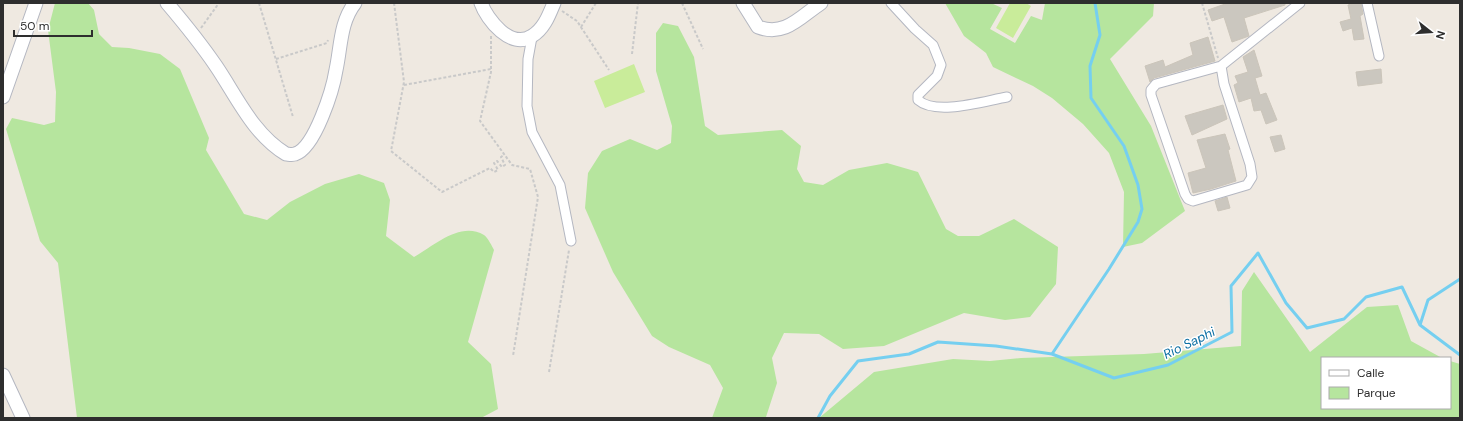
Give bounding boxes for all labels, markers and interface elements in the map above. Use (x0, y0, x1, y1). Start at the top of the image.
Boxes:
scale bar (14, 12, 92, 38)
north arrow (1411, 12, 1451, 52)
text: 50 m (20, 18, 49, 34)
text: N (1433, 29, 1448, 41)
water label: Rio Saphi (1160, 323, 1219, 363)
legend (1321, 357, 1451, 409)
text: Calle (1357, 365, 1384, 381)
text: Parque (1357, 385, 1396, 401)

